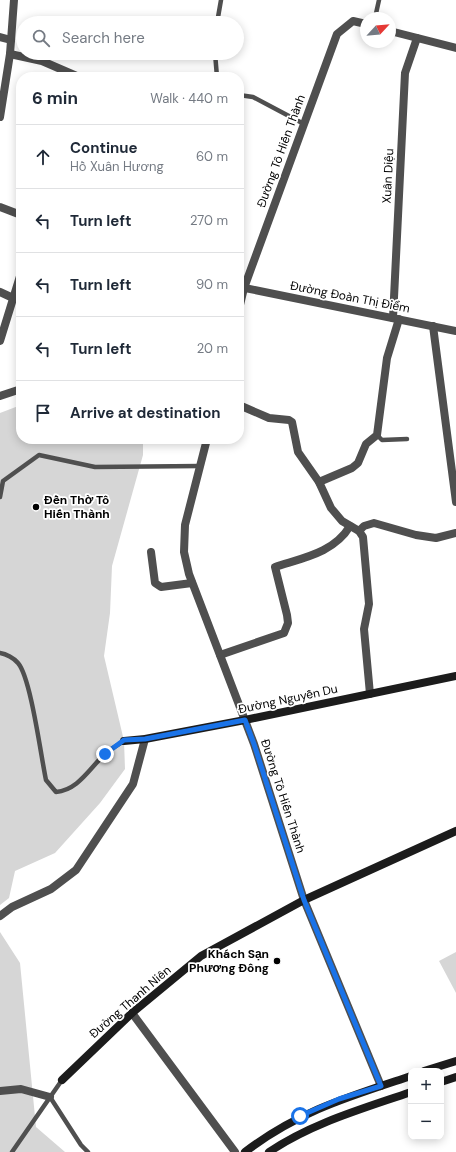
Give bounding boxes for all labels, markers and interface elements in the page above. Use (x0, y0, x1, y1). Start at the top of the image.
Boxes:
north arrow (360, 12, 396, 48)
search box (16, 16, 244, 60)
icon: search (30, 27, 52, 49)
text: Search here (62, 28, 145, 48)
text: 6 min (32, 87, 78, 109)
text: Walk · 440 m (150, 90, 228, 107)
street label: Đường Tô Hiến Thành (253, 92, 309, 210)
text: Continue (70, 138, 138, 158)
icon: ahead (32, 146, 54, 168)
text: 60 m (196, 148, 228, 165)
street label: Xuân Diệu (379, 148, 397, 204)
text: Hồ Xuân Hương (70, 158, 164, 175)
icon: left (32, 210, 54, 232)
text: Turn left (70, 211, 131, 231)
text: 270 m (190, 212, 228, 229)
icon: left (32, 274, 54, 296)
text: Turn left (70, 275, 131, 295)
text: 90 m (196, 276, 228, 293)
street label: Đường Đoàn Thị Điểm (289, 278, 411, 316)
icon: left (32, 338, 54, 360)
text: Turn left (70, 339, 131, 359)
text: 20 m (197, 340, 228, 357)
icon: arrive (32, 402, 54, 424)
text: Arrive at destination (70, 403, 221, 423)
place label: Đền Thờ Tô Hiến Thành (44, 492, 110, 522)
marker: Đền Thờ Tô Hiến Thành (31, 502, 41, 512)
street label: Đường Nguyễn Du (237, 681, 339, 717)
street label: Đường Tô Hiến Thành (257, 737, 309, 855)
route end (96, 745, 114, 763)
place label: Khách Sạn Phương Đông (189, 946, 269, 976)
marker: Khách Sạn Phương Đông (272, 956, 282, 966)
street label: Đường Thanh Niên (86, 962, 174, 1042)
map controls (408, 1068, 444, 1140)
button: + (408, 1068, 444, 1104)
button: − (408, 1104, 444, 1140)
route start (291, 1107, 309, 1125)

